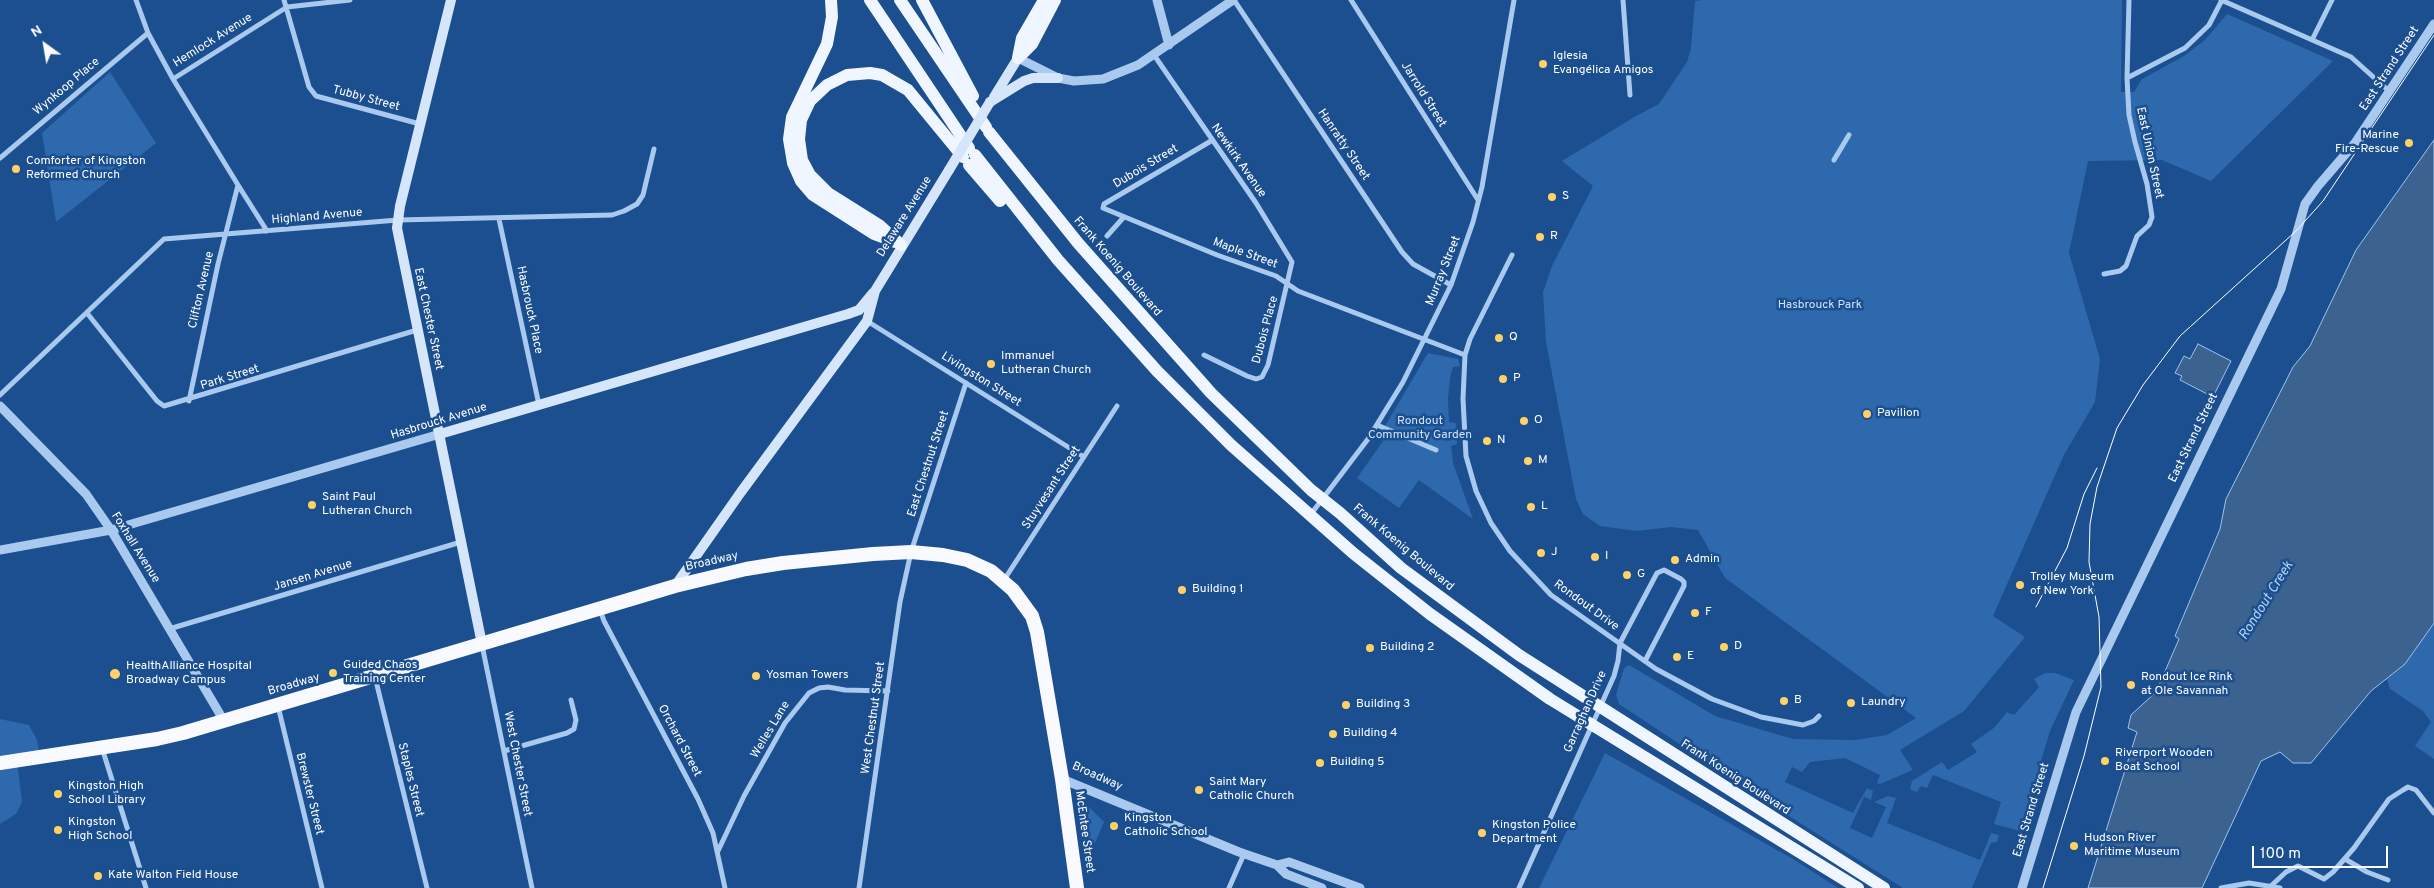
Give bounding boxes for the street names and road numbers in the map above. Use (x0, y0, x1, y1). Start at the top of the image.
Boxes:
street label: Hemlock Avenue (171, 11, 255, 71)
street label: East Strand Street (2357, 24, 2423, 114)
street label: Wynkoop Place (31, 55, 103, 119)
street label: Jarrold Street (1397, 60, 1449, 130)
street label: Tubby Street (331, 83, 401, 115)
street label: East Union Street (2132, 106, 2166, 200)
street label: Hanratty Street (1314, 107, 1372, 183)
street label: Newkirk Avenue (1207, 121, 1269, 201)
street label: Dubois Street (1111, 142, 1181, 192)
street label: Delaware Avenue (874, 174, 936, 260)
street label: Highland Avenue (271, 206, 363, 228)
street label: Frank Koenig Boulevard (1070, 214, 1164, 320)
street label: Murray Street (1423, 234, 1465, 308)
street label: Maple Street (1211, 236, 1279, 272)
street label: Clifton Avenue (186, 250, 218, 330)
street label: Hasbrouck Place (513, 265, 545, 355)
street label: East Chester Street (410, 266, 446, 372)
street label: Dubois Place (1250, 294, 1282, 366)
street label: Livingston Street (938, 350, 1024, 410)
street label: Park Street (199, 362, 261, 394)
street label: East Strand Street (2166, 391, 2222, 485)
street label: Hasbrouck Avenue (389, 401, 489, 443)
street label: East Chestnut Street (905, 409, 953, 519)
street label: Stuyvesant Street (1020, 444, 1084, 532)
street label: Frank Koenig Boulevard (1350, 502, 1456, 594)
street label: Foxhall Avenue (107, 510, 163, 586)
street label: Broadway (684, 549, 740, 575)
street label: Jansen Avenue (272, 557, 354, 595)
street label: Rondout Drive (1551, 577, 1621, 635)
street label: West Chestnut Street (859, 661, 889, 775)
street label: Garraghan Drive (1561, 669, 1611, 755)
street label: Broadway (266, 671, 322, 699)
street label: Welles Lane (748, 699, 794, 761)
street label: Orchard Street (654, 703, 704, 779)
street label: West Chester Street (500, 710, 534, 818)
street label: Frank Koenig Boulevard (1678, 737, 1792, 819)
street label: Staples Street (394, 742, 426, 818)
street label: Brewster Street (292, 751, 326, 837)
street label: Broadway (1070, 760, 1124, 794)
street label: East Strand Street (2011, 761, 2053, 859)
street label: McEntee Street (1071, 790, 1097, 874)

